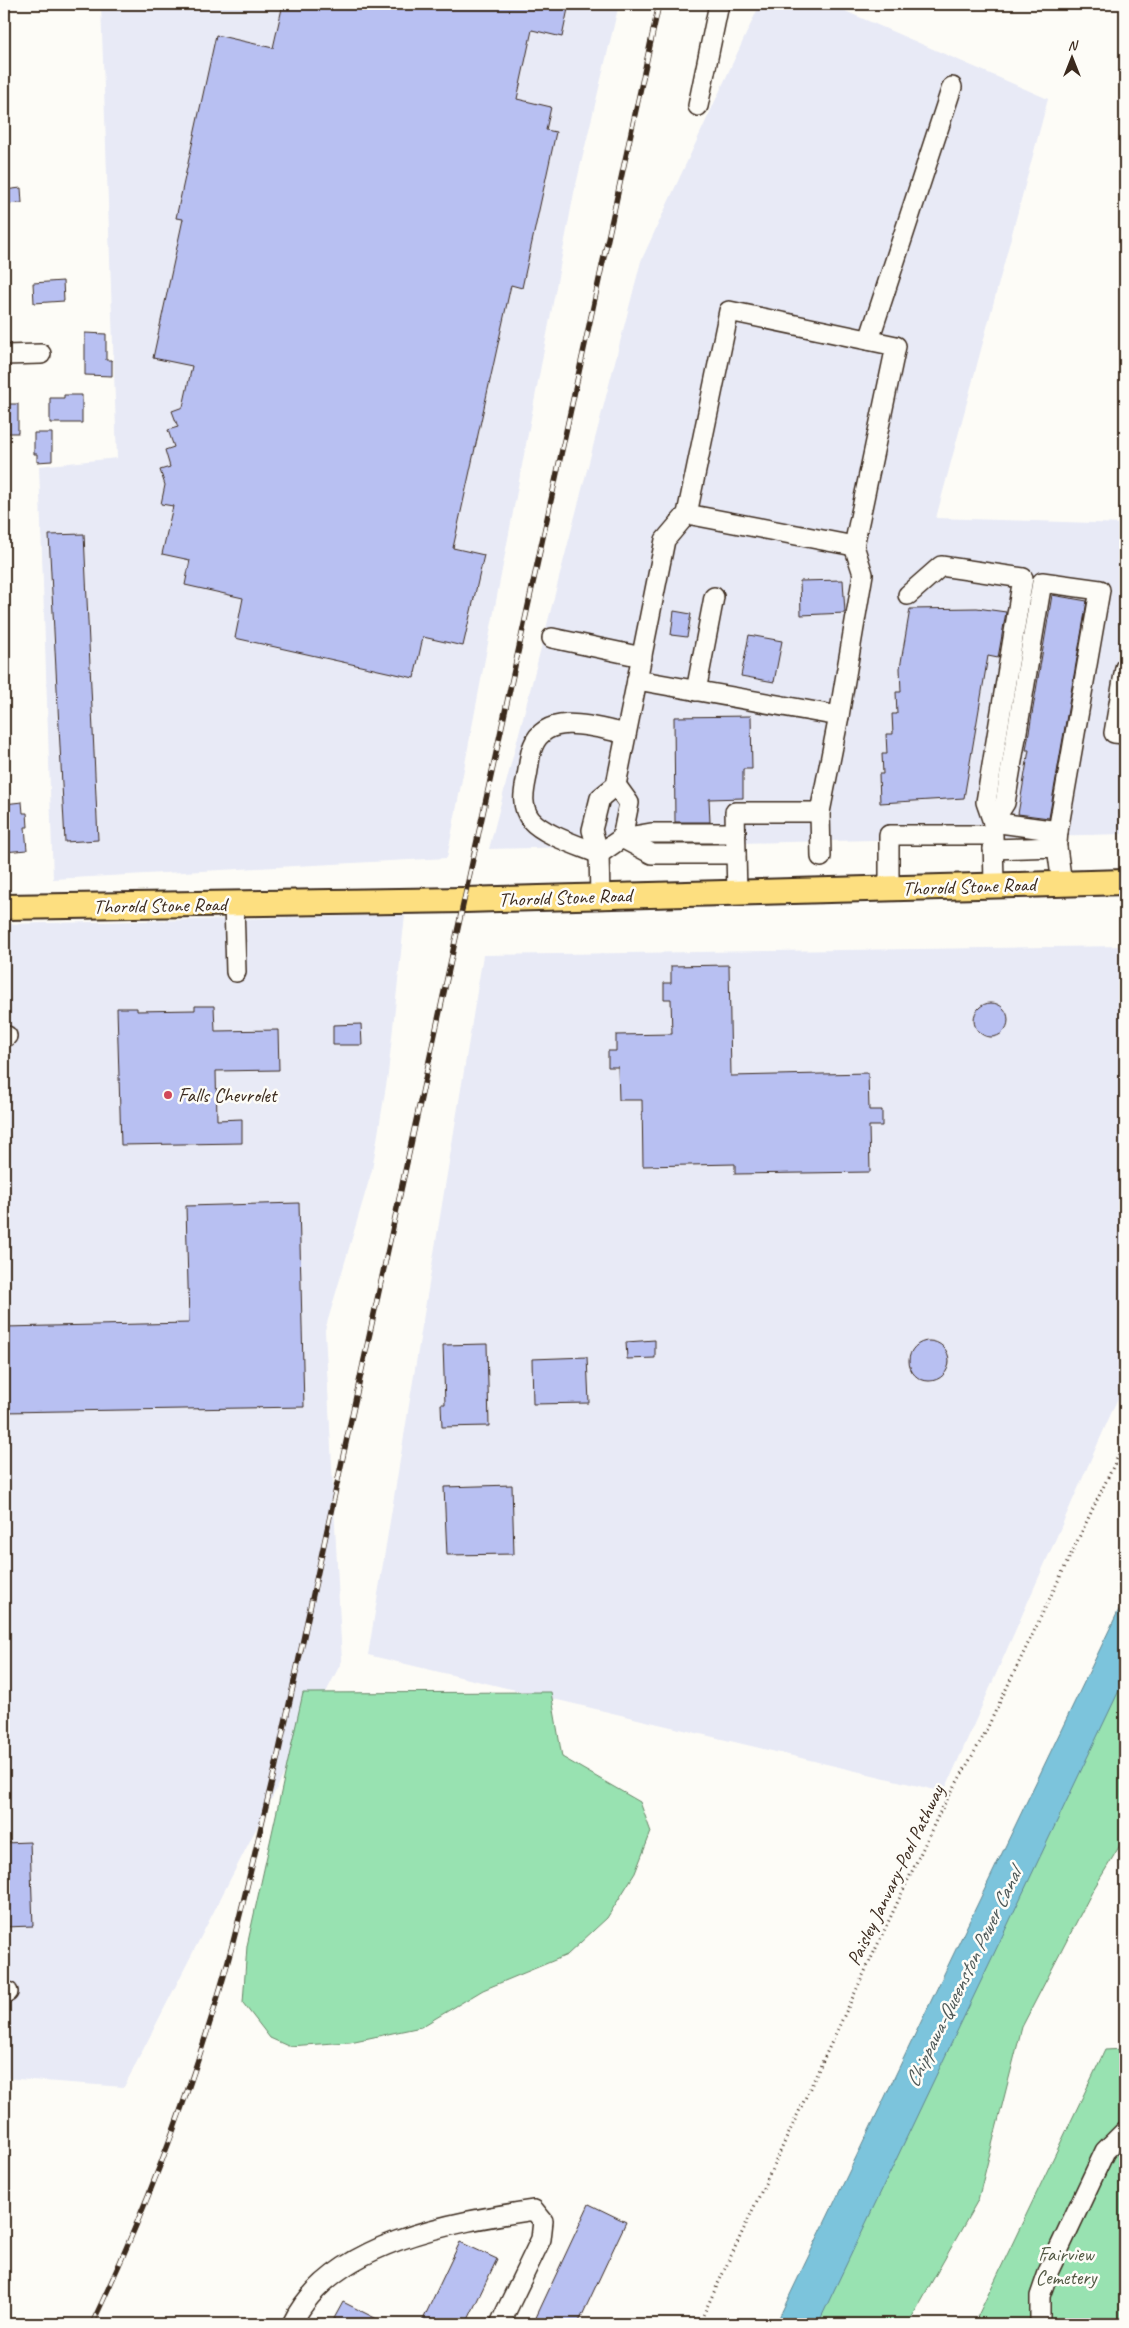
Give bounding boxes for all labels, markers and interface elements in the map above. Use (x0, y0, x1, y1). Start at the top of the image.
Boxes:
north arrow (1046, 32, 1096, 82)
text: N (1068, 37, 1079, 54)
street label: Thorold Stone Road (902, 872, 1039, 901)
street label: Thorold Stone Road (498, 883, 635, 912)
street label: Thorold Stone Road (93, 892, 230, 919)
place label: Falls Chevrolet (178, 1083, 279, 1108)
marker: Falls Chevrolet (162, 1089, 174, 1101)
street label: Paisley Janvary-Pool Pathway (841, 1780, 950, 1969)
water label: Chippawa-Queenston Power Canal (899, 1859, 1030, 2091)
park label: Fairview Cemetery (1036, 2242, 1099, 2290)

